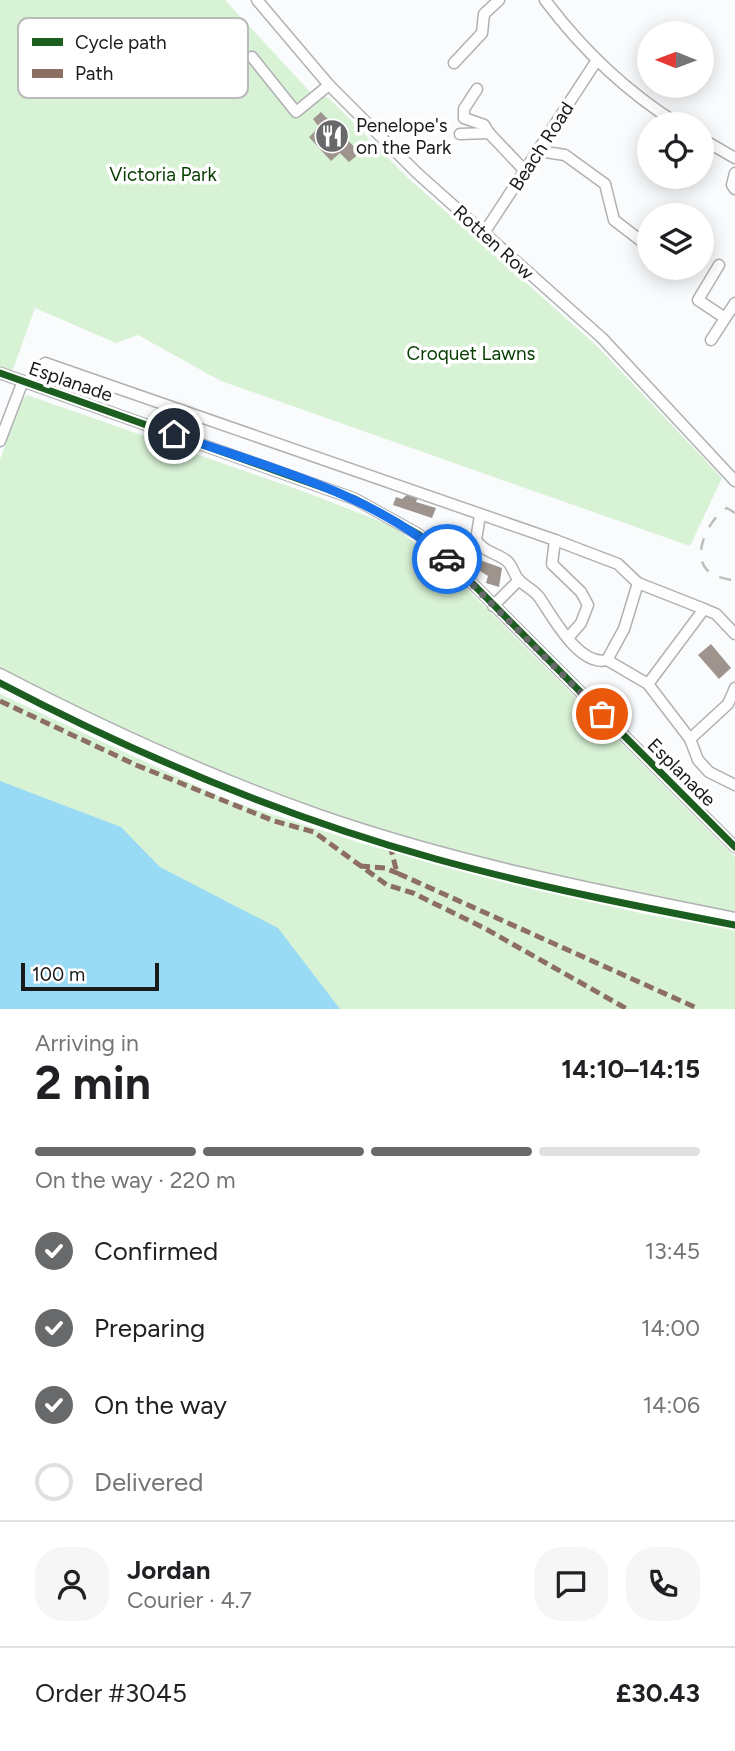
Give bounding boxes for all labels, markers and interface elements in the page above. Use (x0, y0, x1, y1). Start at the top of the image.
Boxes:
legend (18, 18, 248, 98)
north arrow (637, 21, 714, 98)
map controls (637, 21, 714, 280)
text: Cycle path (75, 31, 167, 54)
text: Path (75, 62, 113, 85)
street label: Beach Road (504, 98, 579, 195)
button: locate (637, 112, 714, 189)
place label: Penelope's on the Park (356, 114, 452, 159)
restaurant icon: Penelope's on the Park (313, 117, 351, 155)
park label: Victoria Park (109, 163, 217, 186)
street label: Rotten Row (449, 200, 539, 285)
button: layers (637, 203, 714, 280)
park label: Croquet Lawns (407, 342, 536, 365)
street label: Esplanade (26, 356, 116, 407)
pin (144, 404, 204, 464)
icon: home (155, 415, 193, 453)
courier (412, 524, 482, 594)
icon: car (428, 540, 466, 578)
pin (572, 684, 632, 744)
icon: bag (583, 695, 621, 733)
street label: Esplanade (643, 733, 721, 811)
scale bar (21, 960, 159, 992)
text: 100 m (32, 963, 85, 986)
text: Arriving in (35, 1029, 139, 1057)
text: 14:10–14:15 (561, 1053, 700, 1085)
text: 2 min (35, 1055, 151, 1111)
text: On the way · 220 m (35, 1166, 235, 1194)
icon: check (35, 1232, 73, 1270)
text: Confirmed (94, 1235, 218, 1267)
text: 13:45 (645, 1237, 700, 1265)
icon: check (35, 1309, 73, 1347)
text: Preparing (94, 1312, 205, 1344)
text: 14:00 (641, 1314, 700, 1342)
icon: check (35, 1386, 73, 1424)
text: On the way (94, 1389, 227, 1421)
text: 14:06 (643, 1391, 700, 1419)
text: Delivered (94, 1466, 203, 1498)
button: person (35, 1547, 109, 1621)
button: chat (534, 1547, 608, 1621)
button: phone (626, 1547, 700, 1621)
text: Jordan (127, 1554, 210, 1586)
text: Courier · 4.7 (127, 1586, 252, 1614)
text: Order #3045 (35, 1677, 187, 1709)
text: £30.43 (616, 1677, 700, 1709)

